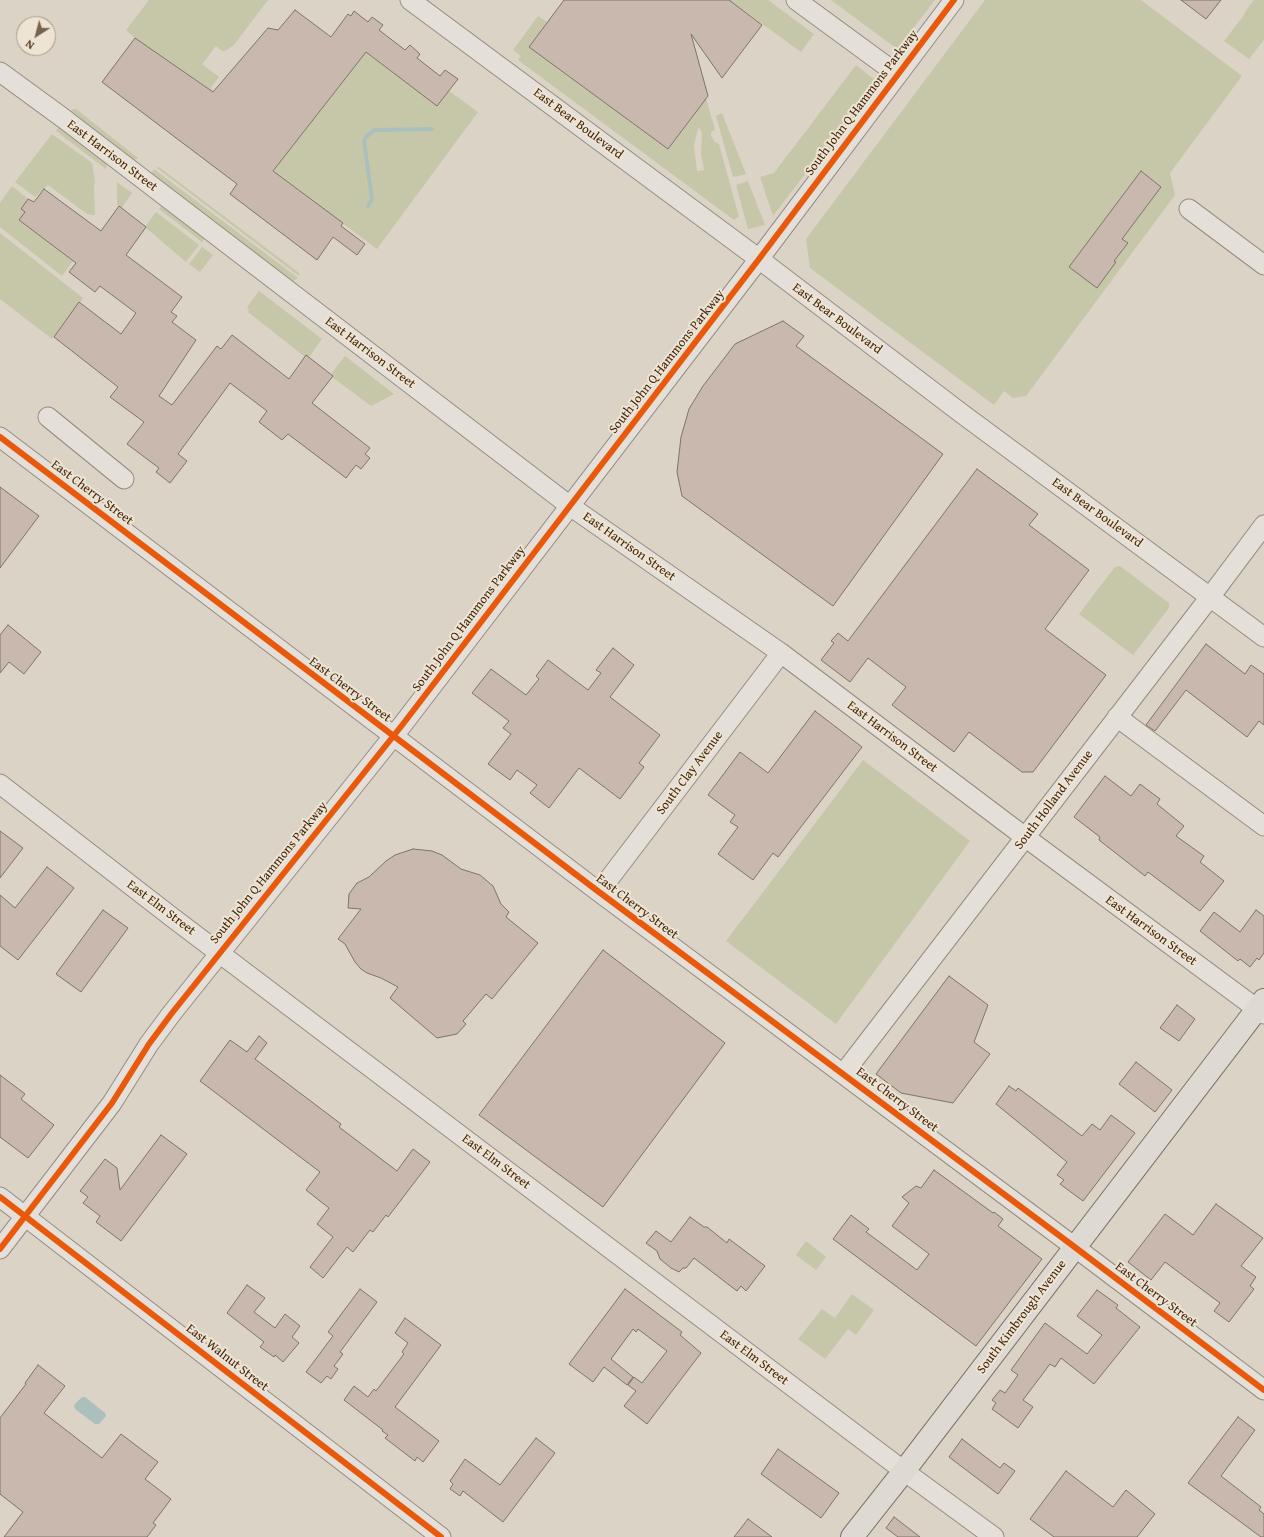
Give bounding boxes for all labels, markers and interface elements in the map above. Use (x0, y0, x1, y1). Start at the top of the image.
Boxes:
north arrow (16, 16, 56, 56)
street label: South John Q Hammons Parkway (802, 27, 922, 179)
text: N (22, 36, 37, 54)
street label: East Bear Boulevard (530, 85, 626, 163)
street label: East Harrison Street (64, 117, 160, 195)
street label: East Bear Boulevard (789, 280, 885, 358)
street label: South John Q Hammons Parkway (606, 287, 728, 437)
street label: East Harrison Street (322, 314, 418, 392)
street label: East Cherry Street (48, 457, 136, 529)
street label: East Bear Boulevard (1049, 475, 1145, 551)
street label: East Harrison Street (580, 509, 678, 585)
street label: South John Q Hammons Parkway (409, 543, 529, 695)
street label: East Cherry Street (306, 654, 394, 726)
street label: East Harrison Street (844, 698, 940, 776)
street label: South Clay Avenue (653, 728, 727, 818)
street label: South Holland Avenue (1012, 747, 1096, 853)
street label: South John Q Hammons Parkway (207, 799, 331, 947)
street label: East Cherry Street (593, 871, 681, 943)
street label: East Elm Street (124, 877, 198, 939)
street label: East Harrison Street (1102, 893, 1200, 969)
street label: East Cherry Street (853, 1064, 941, 1136)
street label: East Elm Street (459, 1131, 533, 1193)
street label: South Kimbrough Avenue (974, 1257, 1070, 1377)
street label: East Cherry Street (1112, 1259, 1200, 1331)
street label: East Walnut Street (183, 1321, 271, 1395)
street label: East Elm Street (717, 1327, 791, 1389)

